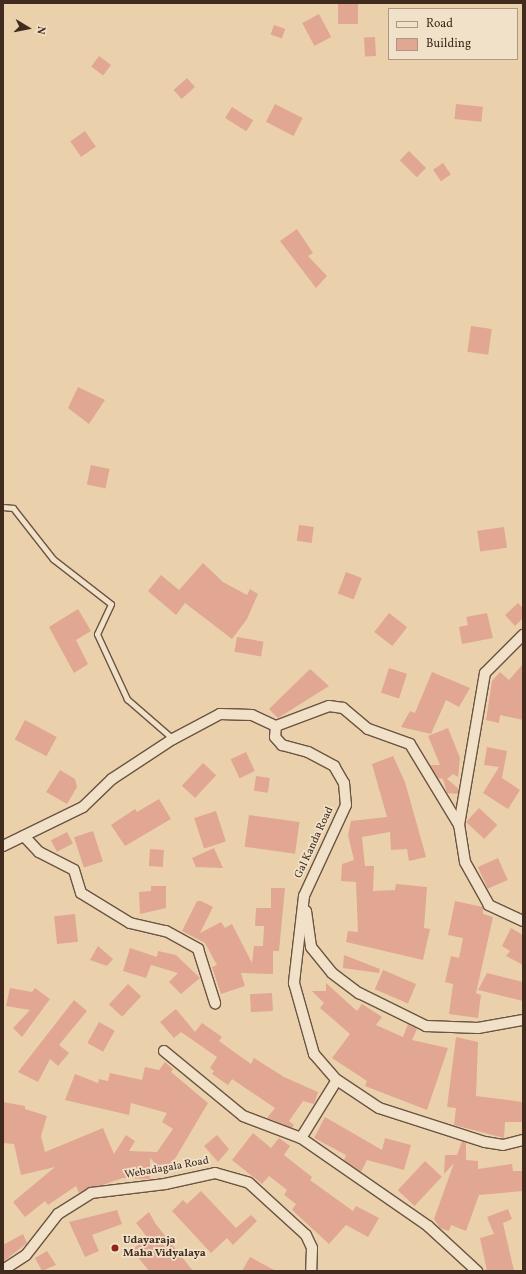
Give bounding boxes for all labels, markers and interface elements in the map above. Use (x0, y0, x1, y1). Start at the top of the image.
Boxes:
north arrow (8, 8, 48, 48)
legend (388, 8, 518, 60)
text: Road (426, 16, 453, 32)
text: N (32, 25, 48, 35)
text: Building (426, 36, 471, 52)
street label: Gal Kanda Road (293, 805, 337, 881)
street label: Webadagala Road (124, 1155, 210, 1183)
place label: Udayaraja Maha Vidyalaya (123, 1235, 206, 1261)
marker: Udayaraja Maha Vidyalaya (110, 1243, 120, 1253)

